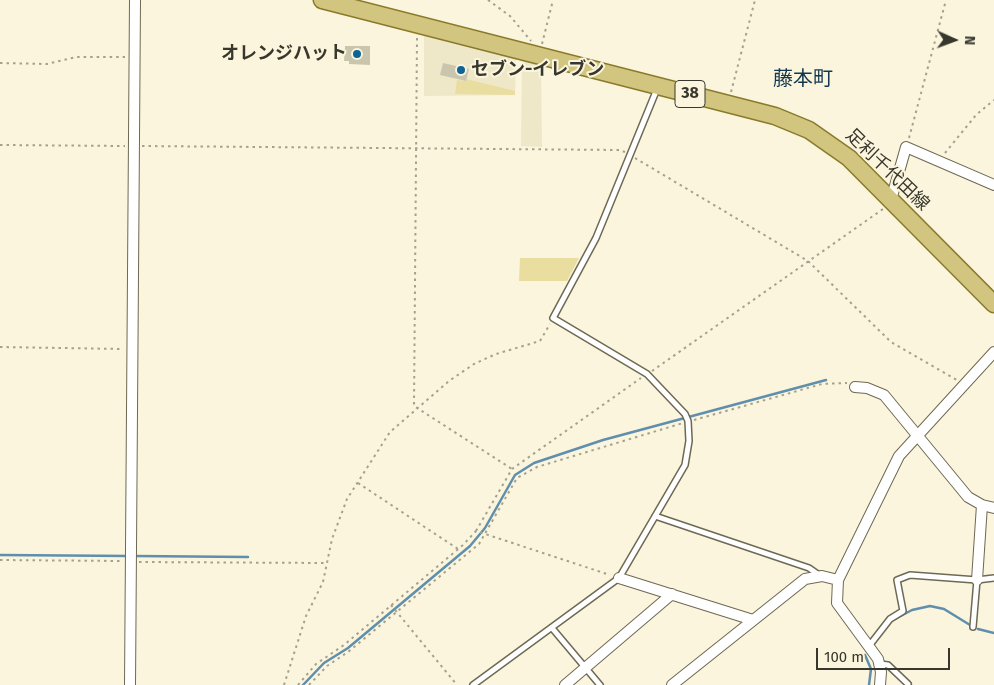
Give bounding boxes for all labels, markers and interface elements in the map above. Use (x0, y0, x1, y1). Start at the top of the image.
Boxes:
north arrow (929, 15, 979, 65)
text: N (961, 36, 978, 45)
place label: オレンジハット (221, 43, 347, 65)
marker: オレンジハット (351, 48, 363, 60)
place label: セブン-イレブン (471, 59, 604, 81)
marker: セブン-イレブン (455, 64, 467, 76)
district label: 藤本町 (773, 67, 833, 91)
road number: 38 (675, 80, 705, 108)
street label: 足利千代田線 (841, 125, 933, 215)
scale bar (819, 638, 953, 670)
text: 100 m (824, 648, 864, 666)

